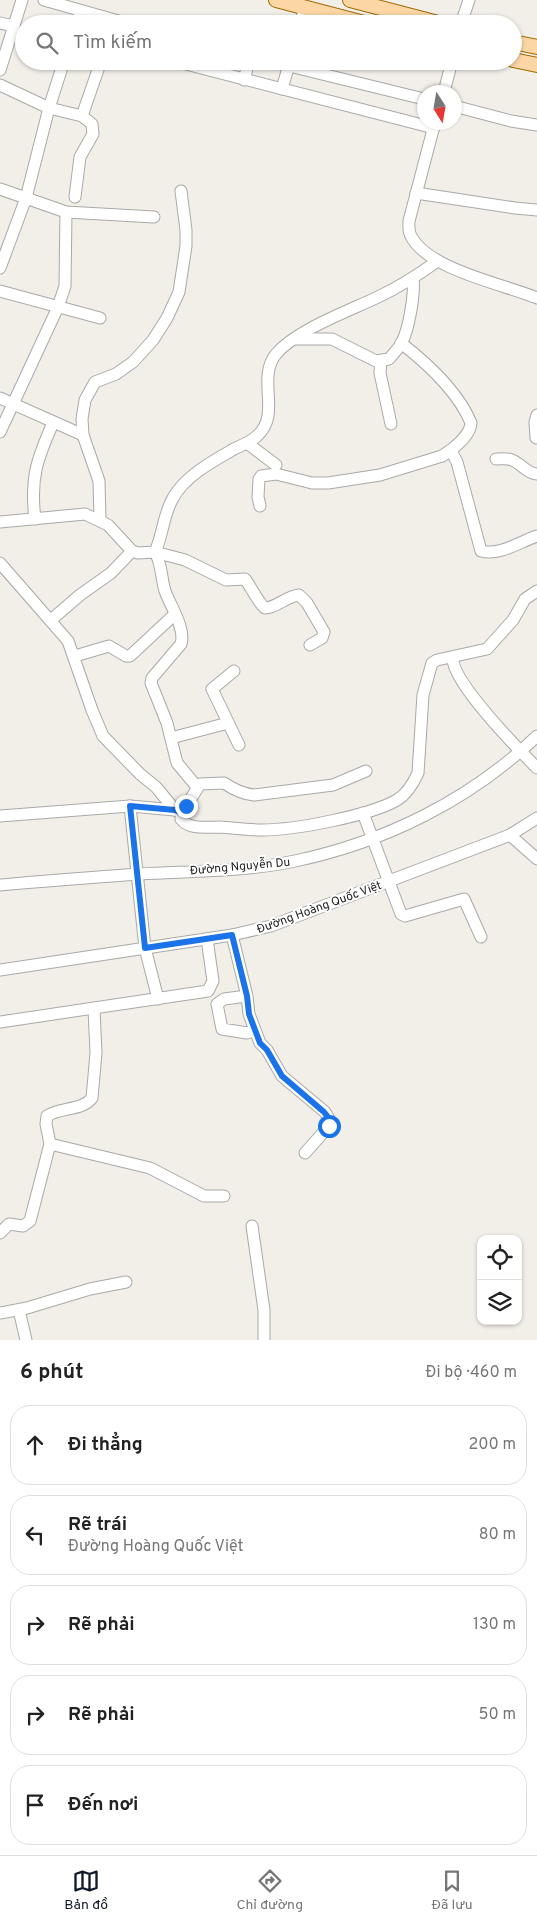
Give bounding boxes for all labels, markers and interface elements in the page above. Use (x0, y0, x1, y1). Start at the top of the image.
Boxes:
search box (15, 15, 522, 70)
icon: search (33, 29, 61, 57)
text: Tìm kiếm (73, 31, 152, 55)
north arrow (417, 85, 462, 130)
route end (175, 795, 198, 818)
street label: Đường Nguyễn Du (189, 855, 291, 879)
street label: Đường Hoàng Quốc Việt (255, 878, 384, 938)
route start (318, 1115, 341, 1138)
map controls (477, 1235, 522, 1325)
button: locate (477, 1235, 522, 1280)
button: layers (477, 1280, 522, 1325)
text: 6 phút (20, 1359, 83, 1386)
text: Đi bộ · 460 m (425, 1363, 517, 1383)
icon: ahead (21, 1431, 49, 1459)
text: Đi thẳng (68, 1433, 143, 1457)
text: 200 m (468, 1435, 516, 1455)
text: Rẽ trái (68, 1513, 127, 1537)
icon: left (21, 1521, 49, 1549)
text: 80 m (479, 1525, 516, 1545)
text: Đường Hoàng Quốc Việt (68, 1537, 244, 1557)
icon: right (21, 1611, 49, 1639)
text: Rẽ phải (68, 1613, 135, 1637)
text: 130 m (473, 1615, 516, 1635)
icon: right (21, 1701, 49, 1729)
text: Rẽ phải (68, 1703, 135, 1727)
text: 50 m (479, 1705, 516, 1725)
icon: arrive (21, 1791, 49, 1819)
text: Đến nơi (68, 1793, 138, 1817)
tab: Bản đồ (64, 1867, 108, 1914)
tab: Chỉ đường (236, 1867, 303, 1914)
tab: Đã lưu (432, 1867, 473, 1914)

